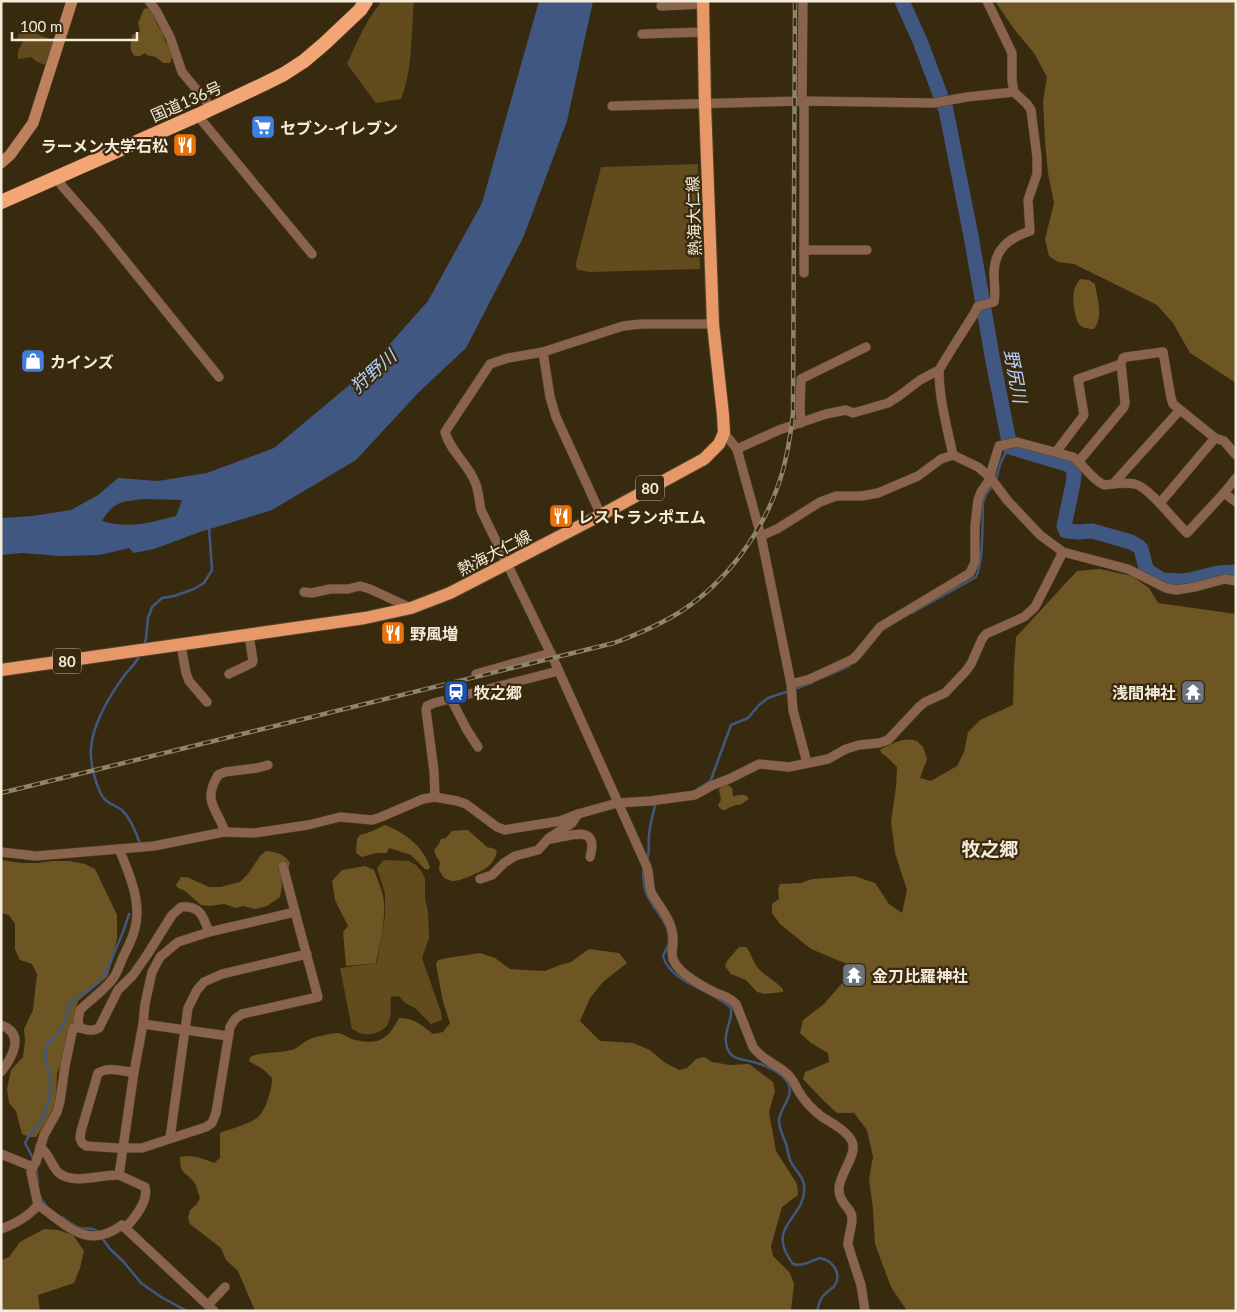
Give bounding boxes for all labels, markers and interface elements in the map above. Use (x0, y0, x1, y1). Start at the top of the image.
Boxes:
scale bar (12, 10, 138, 42)
text: 100 m (20, 17, 62, 35)
street label: 国道136号 (147, 77, 225, 125)
supermarket icon: セブン-イレブン (250, 114, 276, 140)
place label: セブン-イレブン (280, 118, 398, 137)
restaurant icon: ラーメン大学石松 (172, 132, 198, 158)
place label: ラーメン大学石松 (41, 136, 168, 155)
street label: 熱海大仁線 (682, 176, 704, 256)
water label: 狩野川 (346, 343, 402, 397)
water label: 野尻川 (1000, 347, 1032, 407)
shop icon: カインズ (20, 348, 46, 374)
place label: カインズ (50, 352, 114, 371)
road number: 80 (636, 476, 664, 500)
restaurant icon: レストランポエム (548, 503, 574, 529)
place label: レストランポエム (578, 507, 706, 526)
street label: 熱海大仁線 (454, 525, 534, 579)
restaurant icon: 野風増 (380, 620, 406, 646)
place label: 野風増 (410, 624, 458, 643)
road number: 80 (53, 648, 81, 674)
station icon: 牧之郷 (443, 679, 469, 705)
temple icon: 浅間神社 (1180, 679, 1206, 705)
place label: 牧之郷 (474, 683, 522, 702)
place label: 浅間神社 (1112, 683, 1176, 702)
district label: 牧之郷 (961, 837, 1019, 860)
temple icon: 金刀比羅神社 (841, 962, 867, 988)
place label: 金刀比羅神社 (872, 966, 968, 985)

